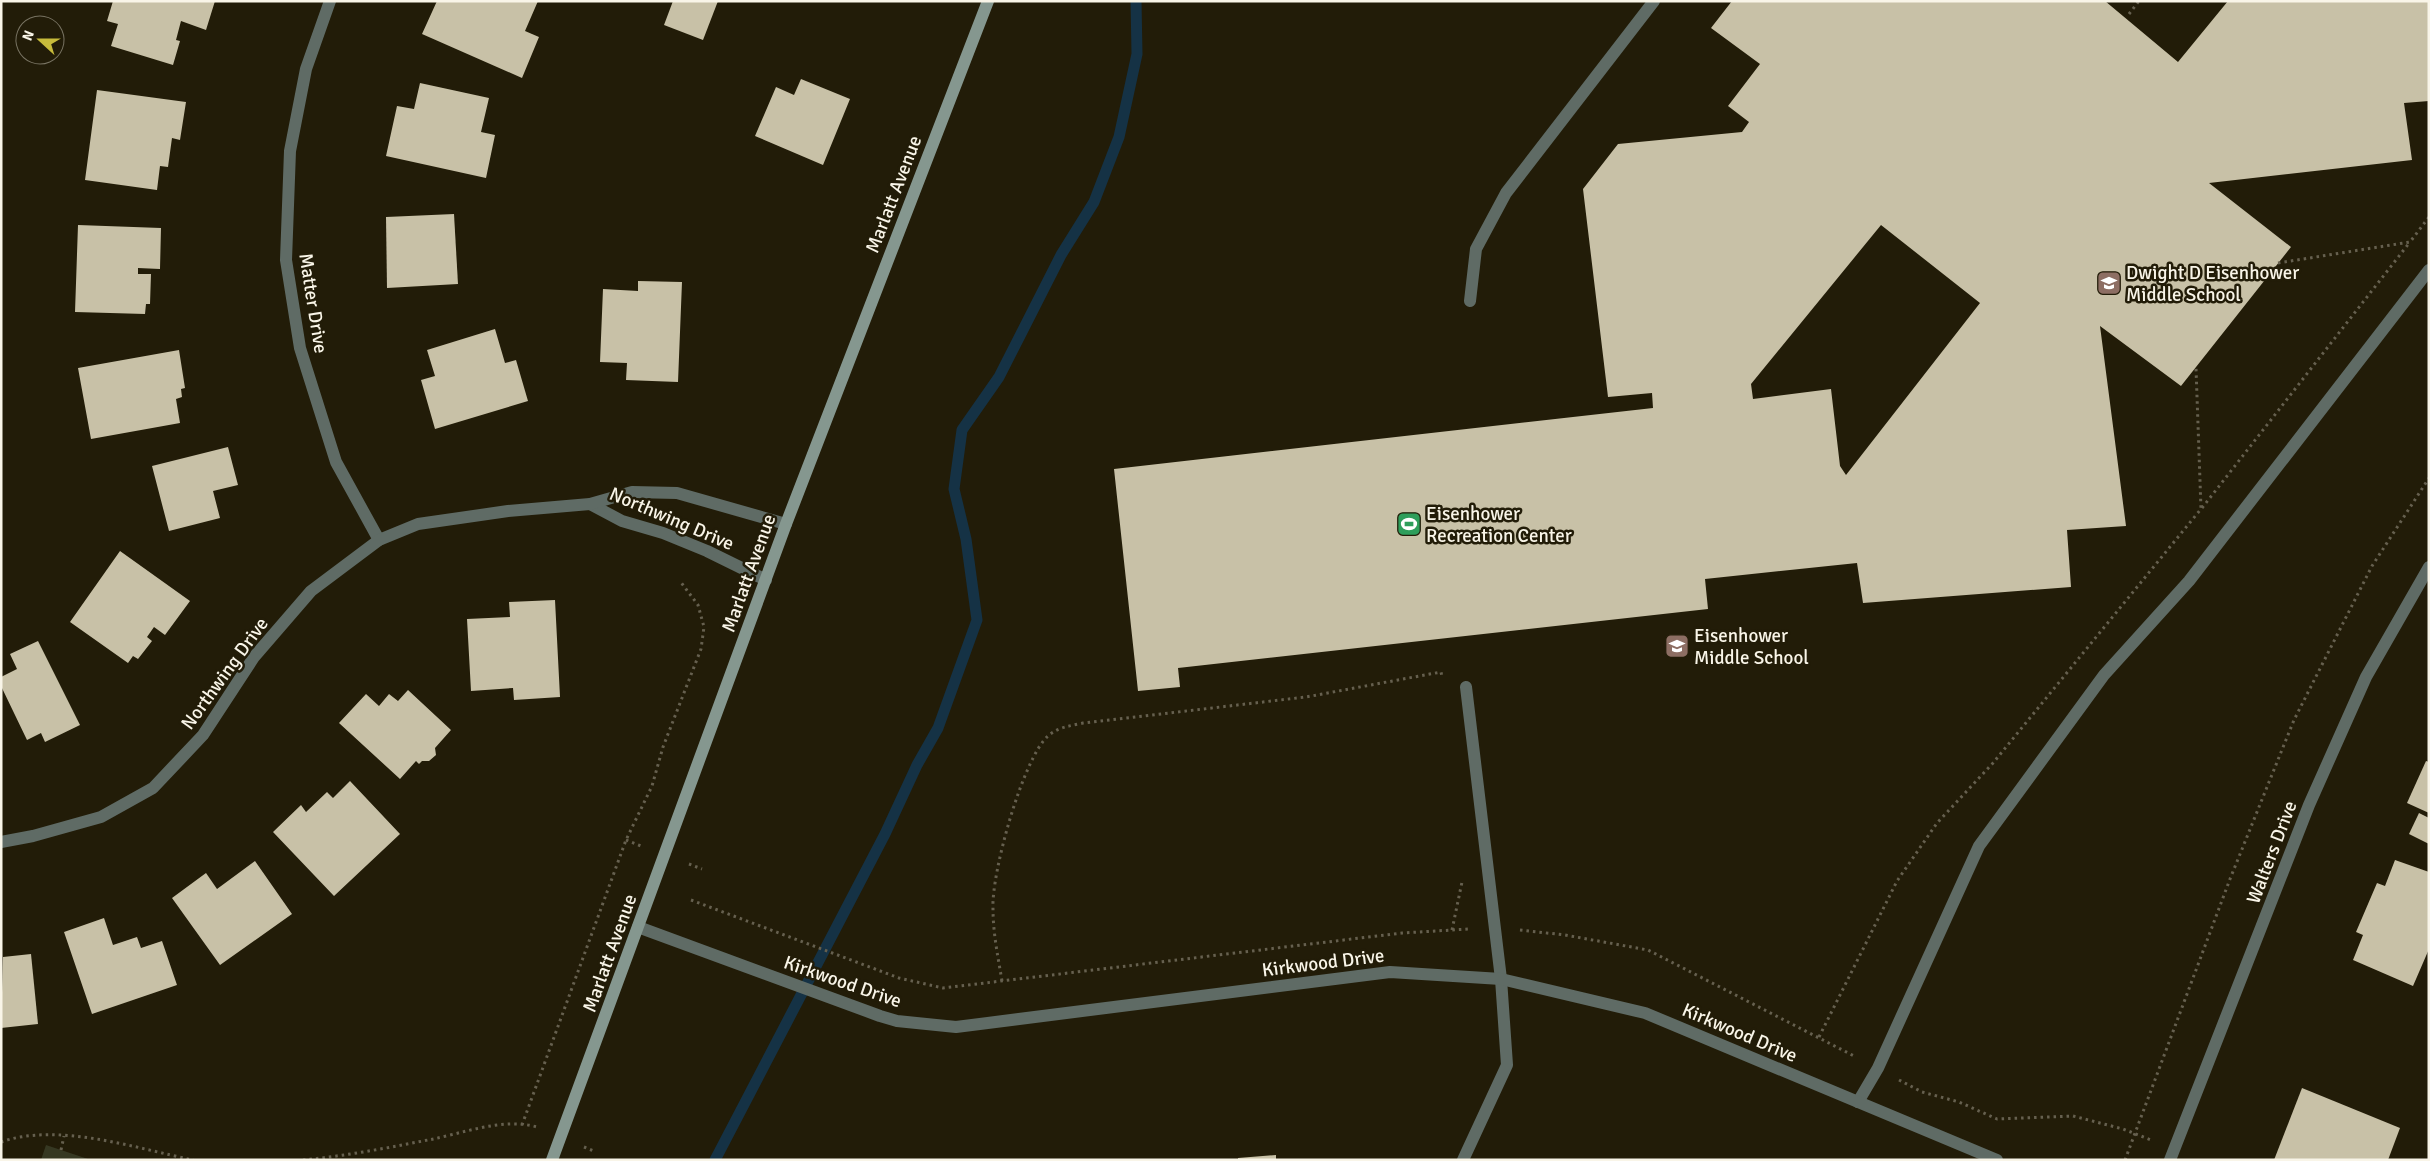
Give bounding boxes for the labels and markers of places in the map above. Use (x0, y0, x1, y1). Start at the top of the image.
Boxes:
place label: Dwight D Eisenhower Middle School (2126, 261, 2299, 307)
school or university icon: Dwight D Eisenhower Middle School (2096, 270, 2122, 296)
place label: Eisenhower Recreation Center (1426, 502, 1572, 548)
sports icon: Eisenhower Recreation Center (1396, 511, 1422, 537)
place label: Eisenhower Middle School (1694, 624, 1809, 670)
school or university icon: Eisenhower Middle School (1664, 633, 1690, 659)

